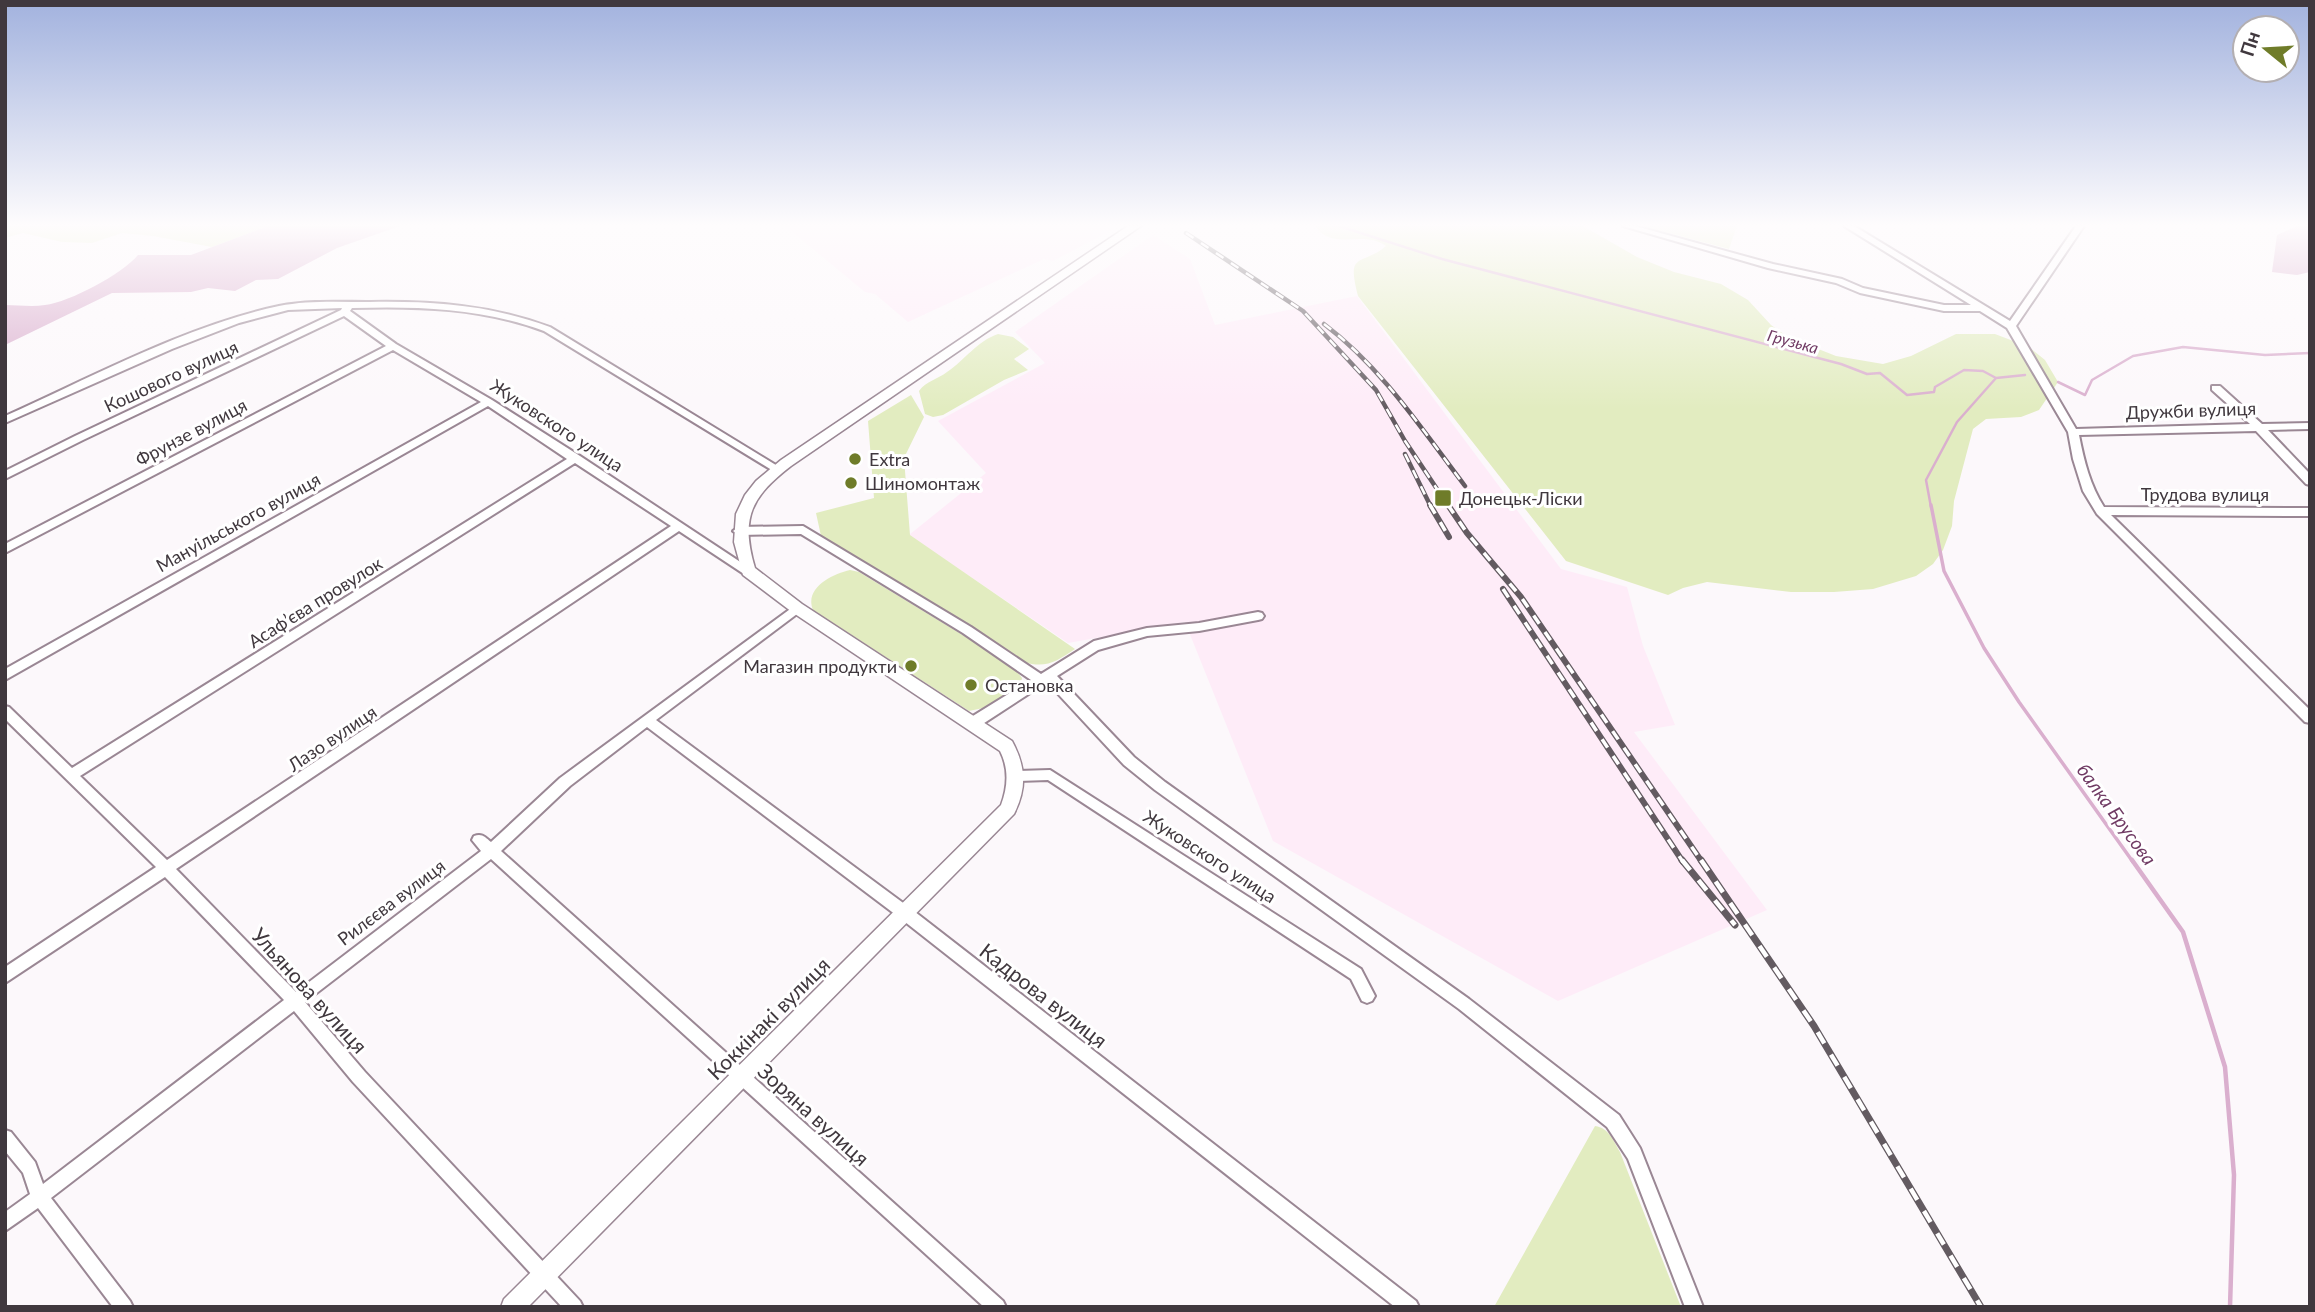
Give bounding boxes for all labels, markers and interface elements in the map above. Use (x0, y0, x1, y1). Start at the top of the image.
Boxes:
north arrow (2231, 14, 2301, 84)
text: Пн (2235, 28, 2264, 59)
water label: Грузька (1765, 325, 1821, 357)
street label: Кошового вулиця (100, 335, 242, 417)
street label: Жуковского улица (486, 374, 628, 476)
street label: Фрунзе вулиця (131, 393, 251, 471)
street label: Дружби вулиця (2125, 397, 2257, 423)
place label: Extra (869, 448, 910, 470)
marker: Extra (847, 451, 863, 467)
street label: Мануільського вулиця (152, 468, 324, 576)
place label: Шиномонтаж (865, 472, 980, 494)
marker: Шиномонтаж (843, 475, 859, 491)
street label: Трудова вулиця (2141, 483, 2269, 505)
place label: Донецьк-Ліски (1459, 487, 1583, 509)
marker: Донецьк-Ліски (1433, 488, 1453, 508)
street label: Асаф’єва провулок (244, 552, 387, 652)
place label: Магазин продукти (743, 655, 897, 677)
marker: Магазин продукти (903, 658, 919, 674)
place label: Остановка (985, 674, 1073, 696)
marker: Остановка (963, 677, 979, 693)
street label: Лазо вулиця (283, 700, 381, 776)
water label: балка Брусова (2072, 759, 2162, 869)
street label: Жуковского улица (1139, 805, 1281, 907)
street label: Рилєєва вулиця (333, 854, 449, 950)
street label: Ульянова вулиця (247, 922, 373, 1058)
street label: Кадрова вулиця (975, 938, 1113, 1052)
street label: Коккінакі вулиця (702, 952, 834, 1084)
street label: Зоряна вулиця (753, 1058, 875, 1170)

